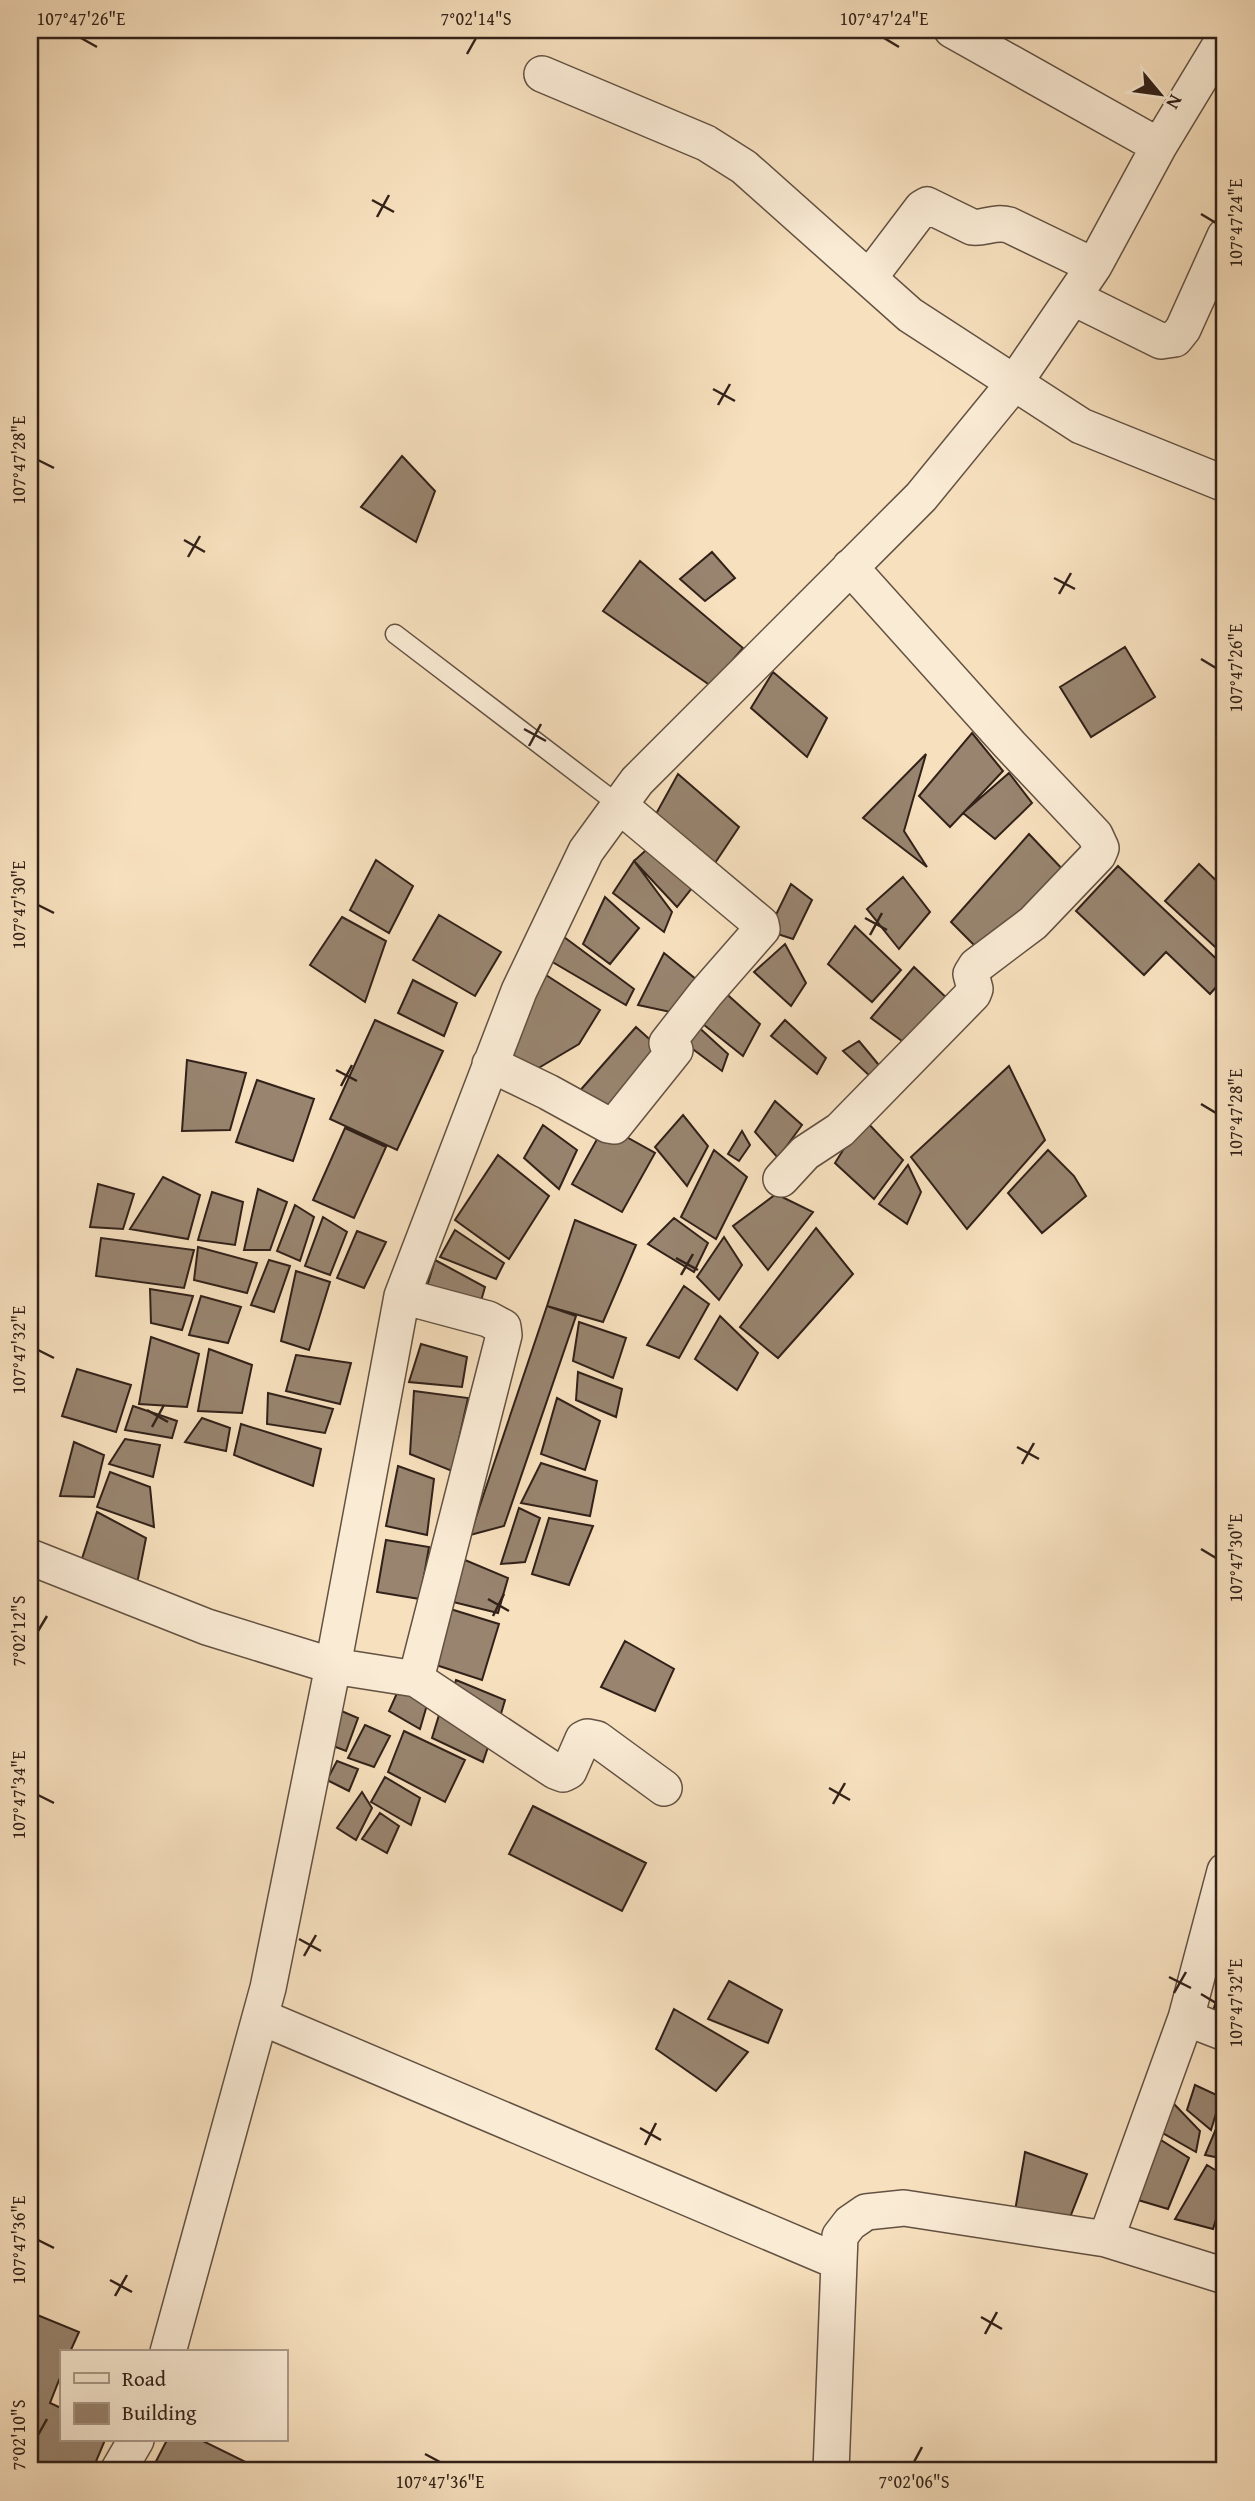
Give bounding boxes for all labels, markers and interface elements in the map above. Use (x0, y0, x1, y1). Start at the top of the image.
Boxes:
text: 107°47'26"E (37, 5, 125, 32)
text: 7°02'14"S (440, 5, 512, 32)
text: 107°47'24"E (840, 5, 928, 32)
north arrow (1126, 60, 1196, 130)
text: N (1159, 90, 1190, 115)
text: 107°47'24"E (1222, 179, 1249, 267)
text: 107°47'28"E (5, 416, 32, 504)
text: 107°47'26"E (1222, 624, 1249, 712)
text: 107°47'30"E (5, 861, 32, 949)
text: 107°47'28"E (1222, 1069, 1249, 1157)
text: 107°47'32"E (5, 1306, 32, 1394)
text: 107°47'30"E (1222, 1514, 1249, 1602)
text: 7°02'12"S (5, 1595, 32, 1667)
text: 107°47'34"E (5, 1751, 32, 1839)
text: 107°47'32"E (1222, 1959, 1249, 2047)
text: 107°47'36"E (5, 2196, 32, 2284)
legend (60, 2350, 287, 2442)
text: Road (122, 2363, 167, 2394)
text: Building (122, 2397, 197, 2428)
text: 7°02'10"S (5, 2399, 32, 2471)
text: 107°47'36"E (396, 2468, 484, 2495)
text: 7°02'06"S (878, 2468, 950, 2495)

